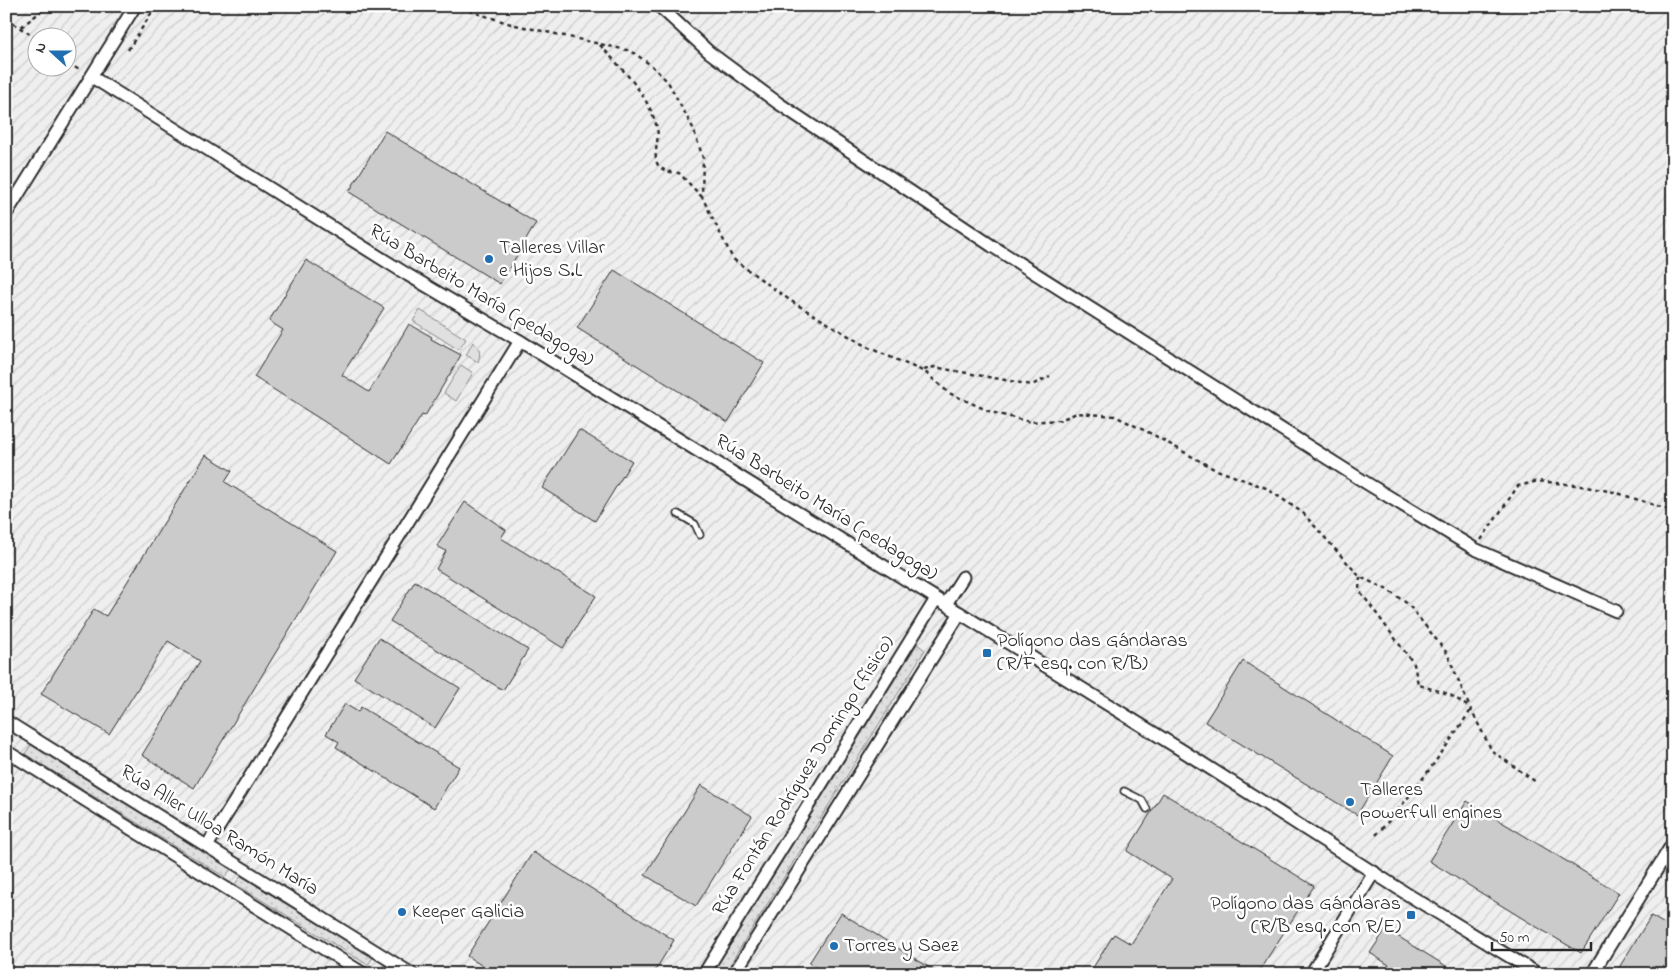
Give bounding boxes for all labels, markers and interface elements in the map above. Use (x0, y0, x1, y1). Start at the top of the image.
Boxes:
north arrow (28, 28, 78, 78)
text: N (30, 40, 53, 56)
street label: Rúa Barbeito María (pedagoga) (363, 217, 599, 376)
place label: Talleres Villar e Hijos S.L (499, 234, 606, 286)
marker: Talleres Villar e Hijos S.L (483, 253, 495, 265)
street label: Rúa Barbeito María (pedagoga) (708, 427, 943, 590)
place label: Polígono das Gándaras (R/F esq. con R/B) (997, 627, 1188, 679)
street label: Rúa Fontán Rodríguez Domingo (físico) (706, 630, 903, 922)
marker: Polígono das Gándaras (R/F esq. con R/B) (981, 647, 993, 659)
street label: Rúa Aller Ulloa Ramón María (114, 758, 324, 904)
place label: Talleres powerfull engines (1360, 776, 1502, 829)
marker: Talleres powerfull engines (1344, 796, 1356, 808)
place label: Polígono das Gándaras (R/B esq. con R/E) (1210, 890, 1401, 942)
place label: Keeper Galicia (412, 898, 524, 927)
marker: Keeper Galicia (396, 906, 408, 918)
marker: Polígono das Gándaras (R/B esq. con R/E) (1405, 909, 1417, 921)
scale bar (1492, 920, 1590, 952)
text: 50 m (1499, 927, 1530, 949)
place label: Torres y Saez (844, 932, 959, 961)
marker: Torres y Saez (828, 940, 840, 952)

